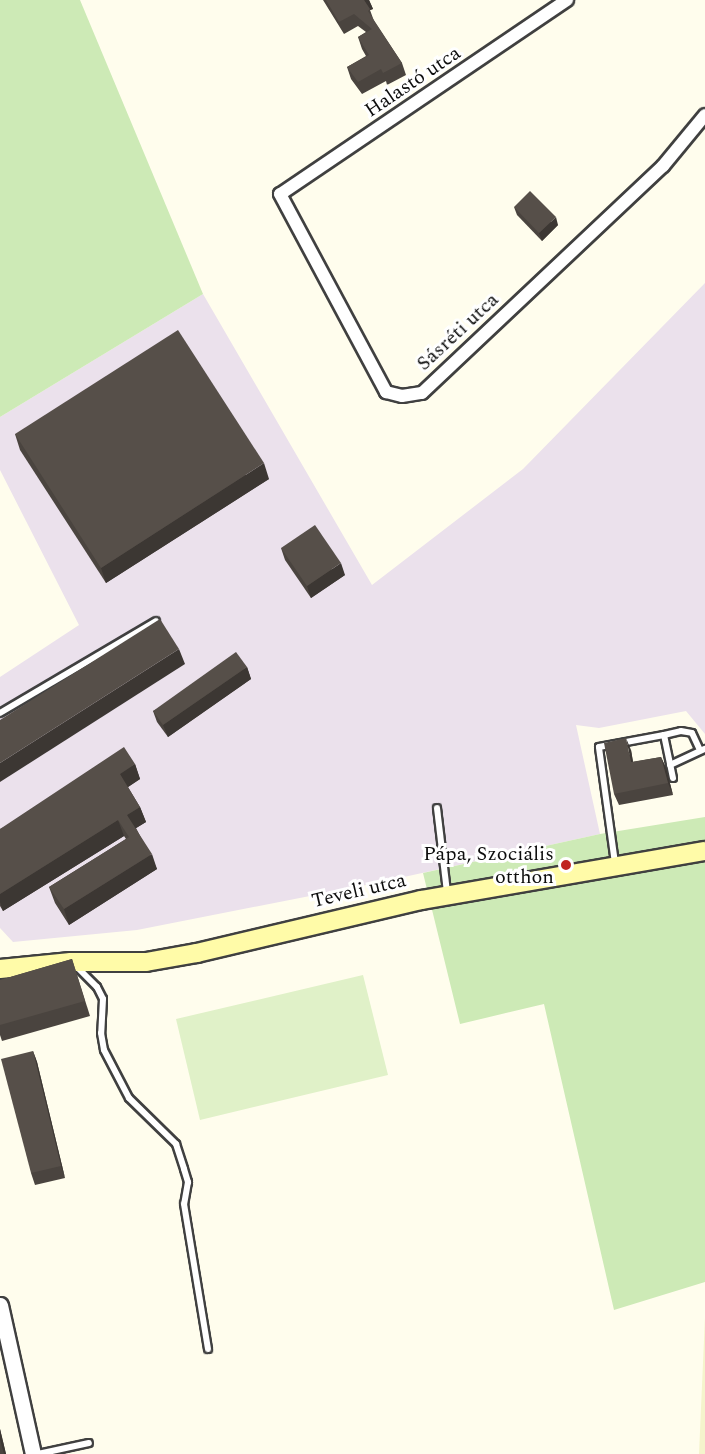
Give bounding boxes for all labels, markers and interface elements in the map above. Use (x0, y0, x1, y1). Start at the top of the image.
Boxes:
street label: Halastó utca (360, 41, 466, 123)
street label: Sásréti utca (412, 288, 504, 376)
place label: Pápa, Szociális otthon (423, 842, 554, 889)
marker: Pápa, Szociális otthon (559, 858, 573, 872)
street label: Teveli utca (309, 868, 409, 914)

